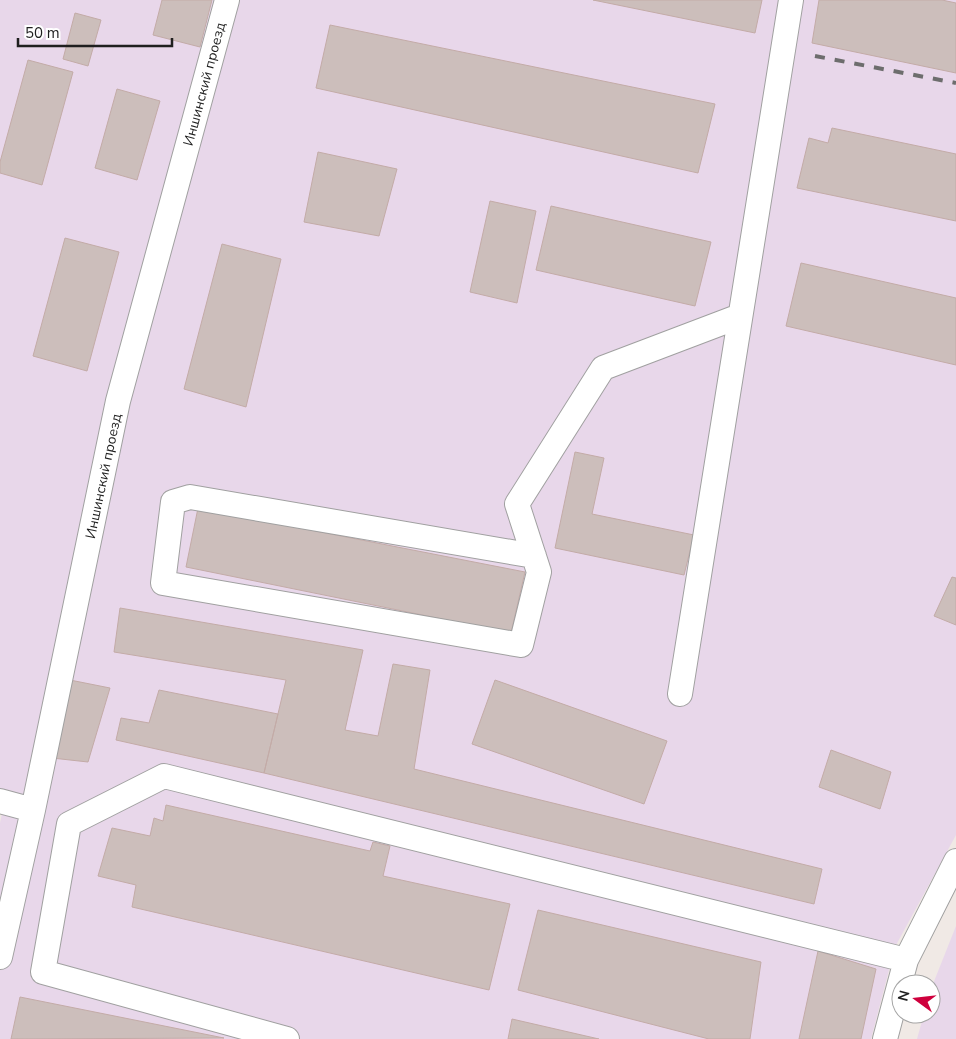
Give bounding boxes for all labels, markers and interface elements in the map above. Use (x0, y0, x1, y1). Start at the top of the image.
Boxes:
scale bar (18, 15, 171, 47)
street label: Иншинский проезд (179, 20, 230, 148)
text: 50 m (25, 23, 60, 43)
street label: Иншинский проезд (81, 412, 126, 540)
north arrow (891, 974, 941, 1024)
text: N (893, 988, 914, 1003)

